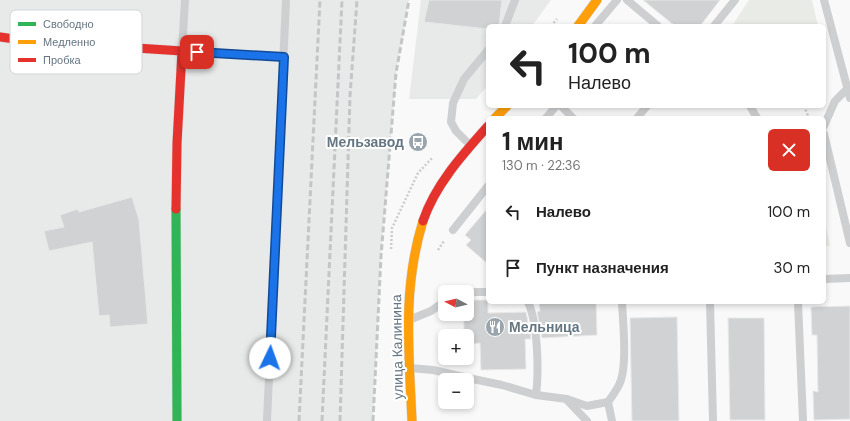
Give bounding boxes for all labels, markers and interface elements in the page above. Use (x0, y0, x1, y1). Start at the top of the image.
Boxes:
legend (10, 10, 142, 74)
text: Свободно (43, 17, 94, 31)
text: Медленно (43, 35, 95, 49)
pin (180, 35, 214, 69)
text: 100 m (568, 35, 651, 72)
icon: left (502, 40, 554, 92)
icon: arrive (186, 41, 208, 63)
text: Пробка (43, 53, 81, 67)
text: Налево (568, 71, 631, 95)
text: 1 мин (502, 126, 563, 157)
button: close (768, 129, 810, 171)
bus stop icon: Мельзавод (407, 131, 429, 153)
place label: Мельзавод (327, 133, 404, 151)
text: 130 m · 22:36 (502, 157, 581, 174)
icon: left (502, 201, 524, 223)
text: Налево (536, 202, 591, 222)
text: 100 m (767, 202, 810, 222)
icon: arrive (502, 257, 524, 279)
text: Пункт назначения (536, 258, 669, 278)
text: 30 m (774, 258, 810, 278)
north arrow (438, 285, 474, 321)
map controls (438, 285, 474, 409)
street label: улица Калинина (387, 294, 407, 400)
restaurant icon: Мельница (484, 316, 506, 338)
place label: Мельница (509, 318, 580, 336)
button: + (438, 329, 474, 365)
position arrow (249, 337, 291, 379)
button: − (438, 373, 474, 409)

